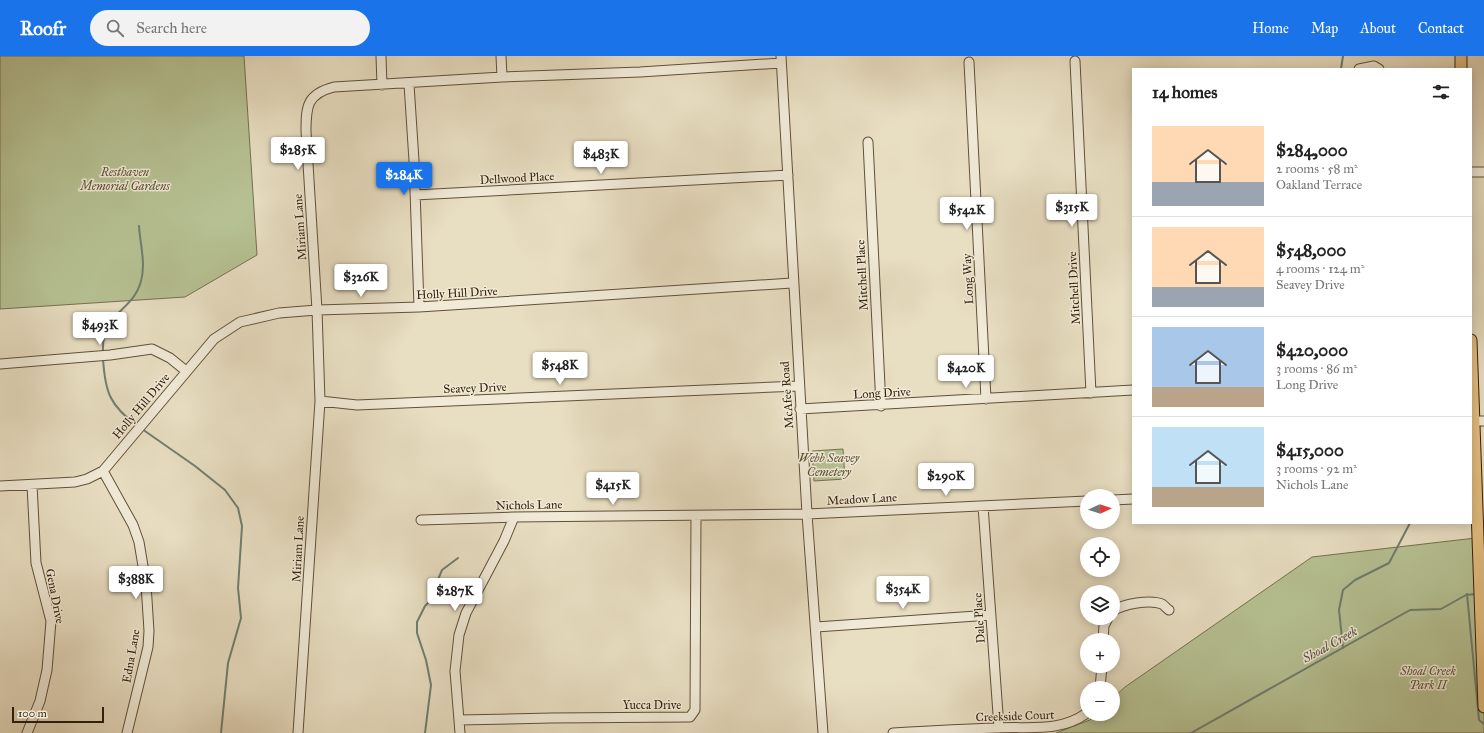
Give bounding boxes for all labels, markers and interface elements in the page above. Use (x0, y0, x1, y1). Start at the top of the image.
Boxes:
search box (90, 10, 370, 46)
text: Roofr (20, 17, 66, 40)
icon: search (104, 17, 126, 39)
text: Search here (136, 19, 207, 37)
text: Home (1252, 20, 1289, 37)
text: Map (1311, 20, 1338, 37)
text: About (1360, 20, 1396, 37)
text: Contact (1418, 20, 1464, 37)
icon: filters (1430, 81, 1452, 103)
text: 14 homes (1152, 82, 1217, 103)
pin: $285K (270, 137, 326, 171)
text: $284,000 (1276, 140, 1348, 161)
pin: $483K (573, 141, 629, 175)
text: $285K (280, 142, 316, 158)
icon: home (1184, 142, 1232, 190)
text: $483K (583, 146, 619, 162)
text: 2 rooms · 58 m² (1276, 161, 1358, 177)
pin: $284K (376, 162, 432, 196)
park label: Resthaven Memorial Gardens (79, 165, 170, 193)
text: $284K (385, 167, 423, 183)
street label: Dellwood Place (479, 169, 555, 187)
text: Oakland Terrace (1276, 177, 1362, 193)
street label: Miriam Lane (291, 193, 309, 261)
pin: $315K (1044, 194, 1100, 228)
pin: $542K (939, 197, 995, 231)
text: $315K (1055, 199, 1089, 215)
text: $542K (949, 202, 985, 218)
street label: Mitchell Place (853, 239, 871, 311)
text: $548,000 (1276, 240, 1346, 261)
icon: home (1184, 243, 1232, 291)
street label: Mitchell Drive (1065, 251, 1083, 325)
street label: Long Way (960, 253, 977, 305)
text: 4 rooms · 124 m² (1276, 261, 1365, 277)
pin: $326K (333, 264, 389, 298)
text: $326K (343, 269, 379, 285)
text: Seavey Drive (1276, 277, 1345, 293)
street label: Holly Hill Drive (416, 284, 498, 302)
pin: $493K (72, 312, 128, 346)
text: $493K (82, 317, 118, 333)
text: $420,000 (1276, 340, 1348, 361)
icon: home (1184, 343, 1232, 391)
pin: $548K (532, 352, 588, 386)
pin: $420K (938, 355, 994, 389)
text: $548K (542, 357, 578, 373)
text: $420K (947, 360, 985, 376)
street label: McAfee Road (778, 361, 796, 429)
text: 3 rooms · 86 m² (1276, 361, 1357, 377)
street label: Holly Hill Drive (109, 370, 173, 442)
text: Long Drive (1276, 377, 1338, 393)
street label: Seavey Drive (443, 380, 507, 396)
street label: Long Drive (853, 385, 911, 402)
text: $415,000 (1276, 440, 1344, 461)
icon: home (1184, 443, 1232, 491)
park label: Webb Seavey Cemetery (799, 451, 860, 479)
text: 3 rooms · 92 m² (1276, 461, 1357, 477)
pin: $290K (918, 463, 974, 497)
text: $290K (927, 468, 965, 484)
pin: $415K (585, 472, 641, 506)
text: $415K (595, 477, 631, 493)
text: Nichols Lane (1276, 477, 1348, 493)
north arrow (1080, 489, 1120, 529)
map controls (1080, 489, 1120, 721)
street label: Meadow Lane (827, 490, 897, 508)
street label: Nichols Lane (495, 497, 563, 513)
street label: Miriam Lane (289, 515, 307, 583)
button: locate (1080, 537, 1120, 577)
pin: $388K (108, 566, 164, 600)
street label: Gena Drive (43, 567, 67, 625)
text: $388K (118, 571, 154, 587)
pin: $354K (875, 576, 931, 610)
pin: $287K (427, 578, 483, 612)
text: $354K (885, 581, 921, 597)
text: $287K (436, 583, 474, 599)
button: layers (1080, 585, 1120, 625)
street label: Dale Place (970, 592, 988, 644)
water label: Shoal Creek (1299, 623, 1360, 667)
street label: Edna Lane (119, 628, 143, 684)
button: + (1080, 633, 1120, 673)
park label: Shoal Creek Park II (1399, 664, 1456, 692)
button: − (1080, 681, 1120, 721)
street label: Yucca Drive (623, 698, 681, 712)
scale bar (12, 705, 104, 724)
text: 100 m (18, 707, 47, 720)
street label: Creekside Court (975, 708, 1055, 724)

